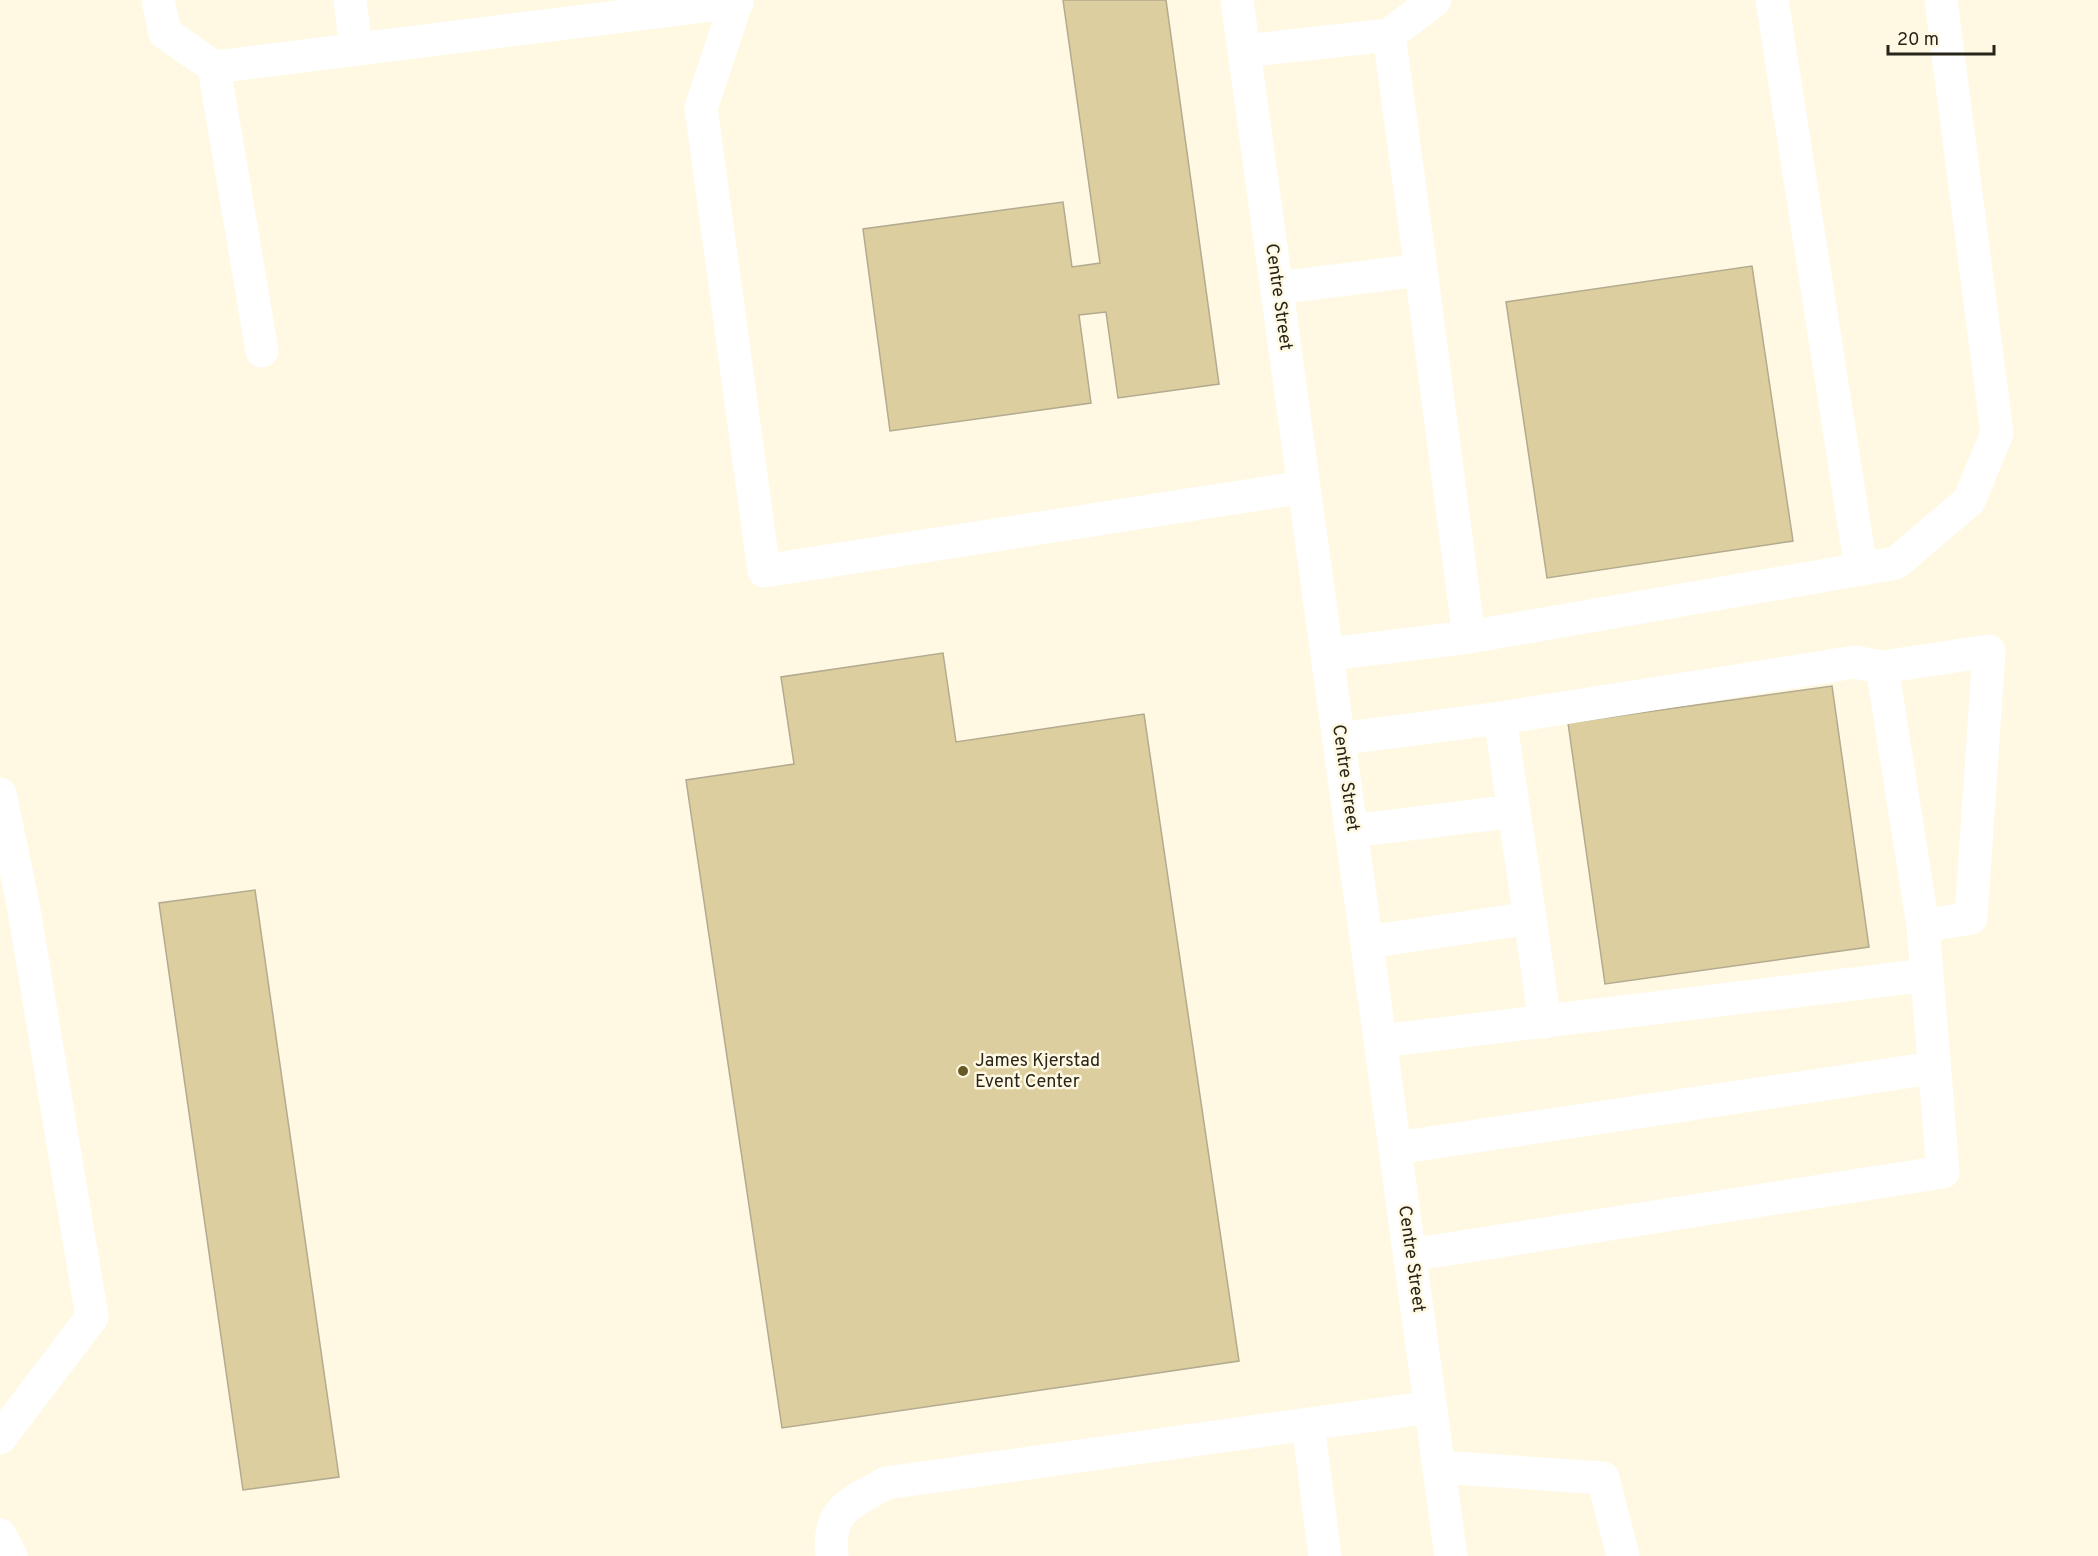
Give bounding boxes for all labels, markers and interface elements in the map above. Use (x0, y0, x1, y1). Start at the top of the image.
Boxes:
scale bar (1888, 18, 1994, 56)
text: 20 m (1897, 29, 1939, 52)
street label: Centre Street (1259, 242, 1297, 352)
street label: Centre Street (1326, 723, 1364, 833)
place label: James Kjerstad Event Center (975, 1050, 1100, 1094)
marker: James Kjerstad Event Center (956, 1064, 970, 1078)
street label: Centre Street (1392, 1204, 1430, 1314)

